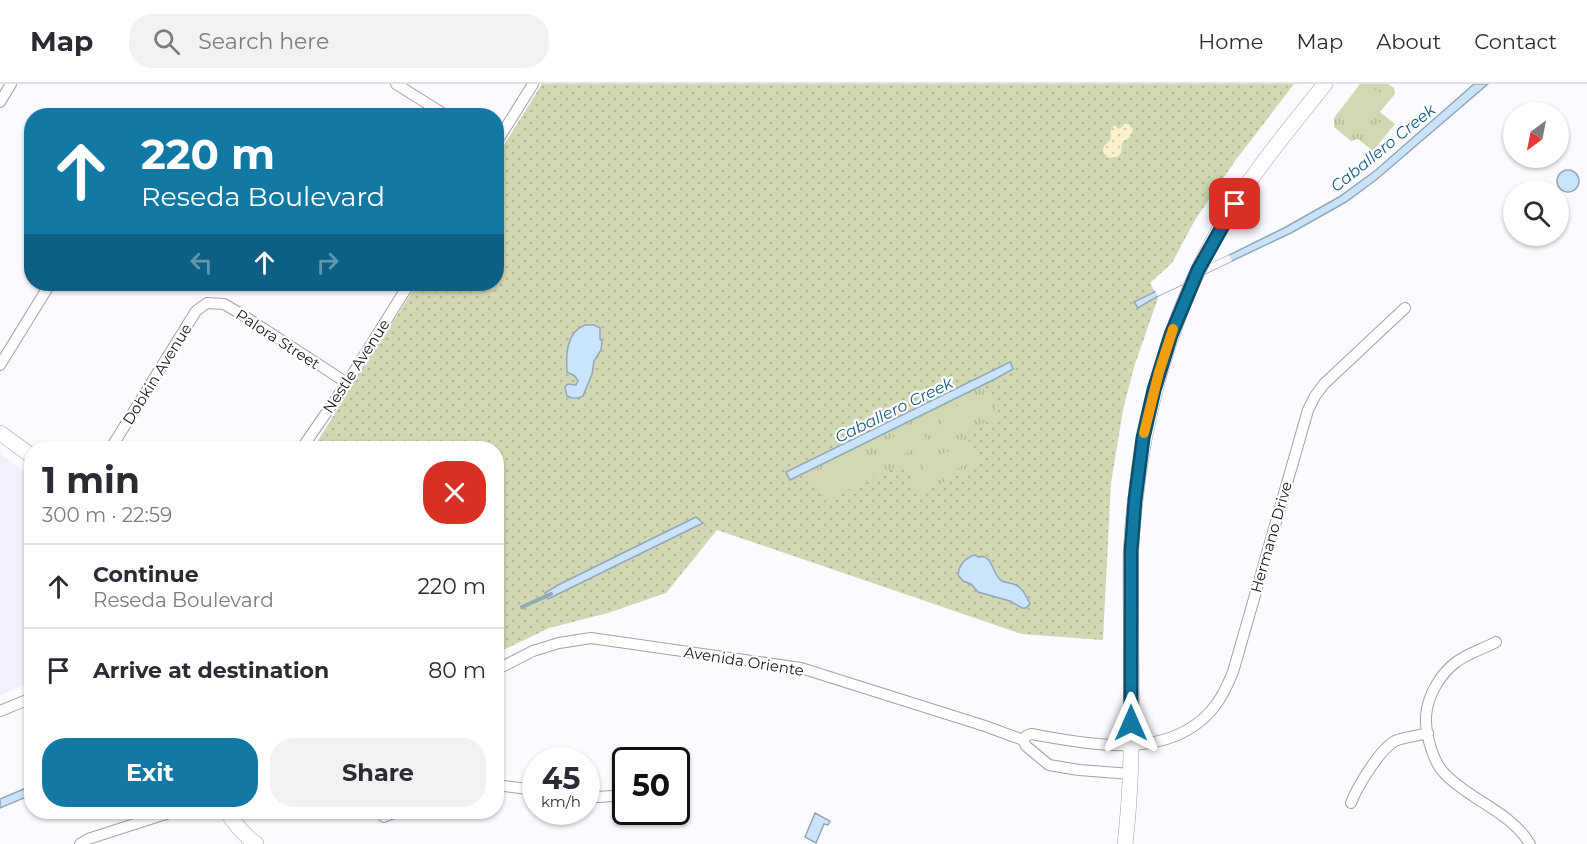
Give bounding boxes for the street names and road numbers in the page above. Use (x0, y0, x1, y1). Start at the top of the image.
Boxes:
street label: Palora Street (232, 305, 324, 373)
street label: Nestle Avenue (319, 315, 393, 417)
street label: Dobkin Avenue (118, 320, 196, 428)
street label: Hermano Drive (1246, 479, 1296, 595)
street label: Avenida Oriente (683, 642, 805, 680)

